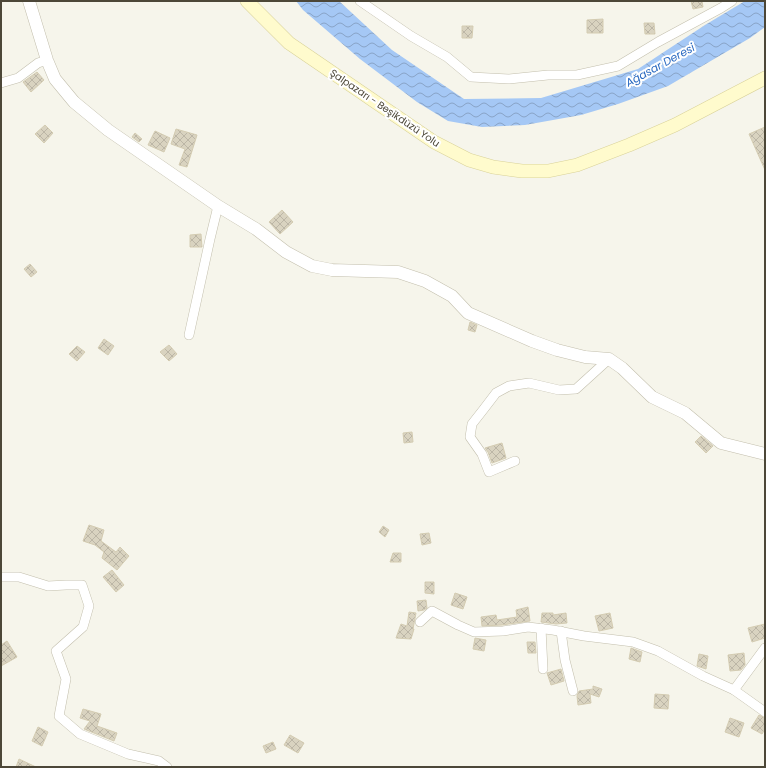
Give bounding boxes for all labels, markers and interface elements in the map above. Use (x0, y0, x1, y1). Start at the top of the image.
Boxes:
water label: Ağasar Deresi (622, 39, 698, 91)
street label: Şalpazarı - Beşikdüzü Yolu (327, 65, 443, 151)

